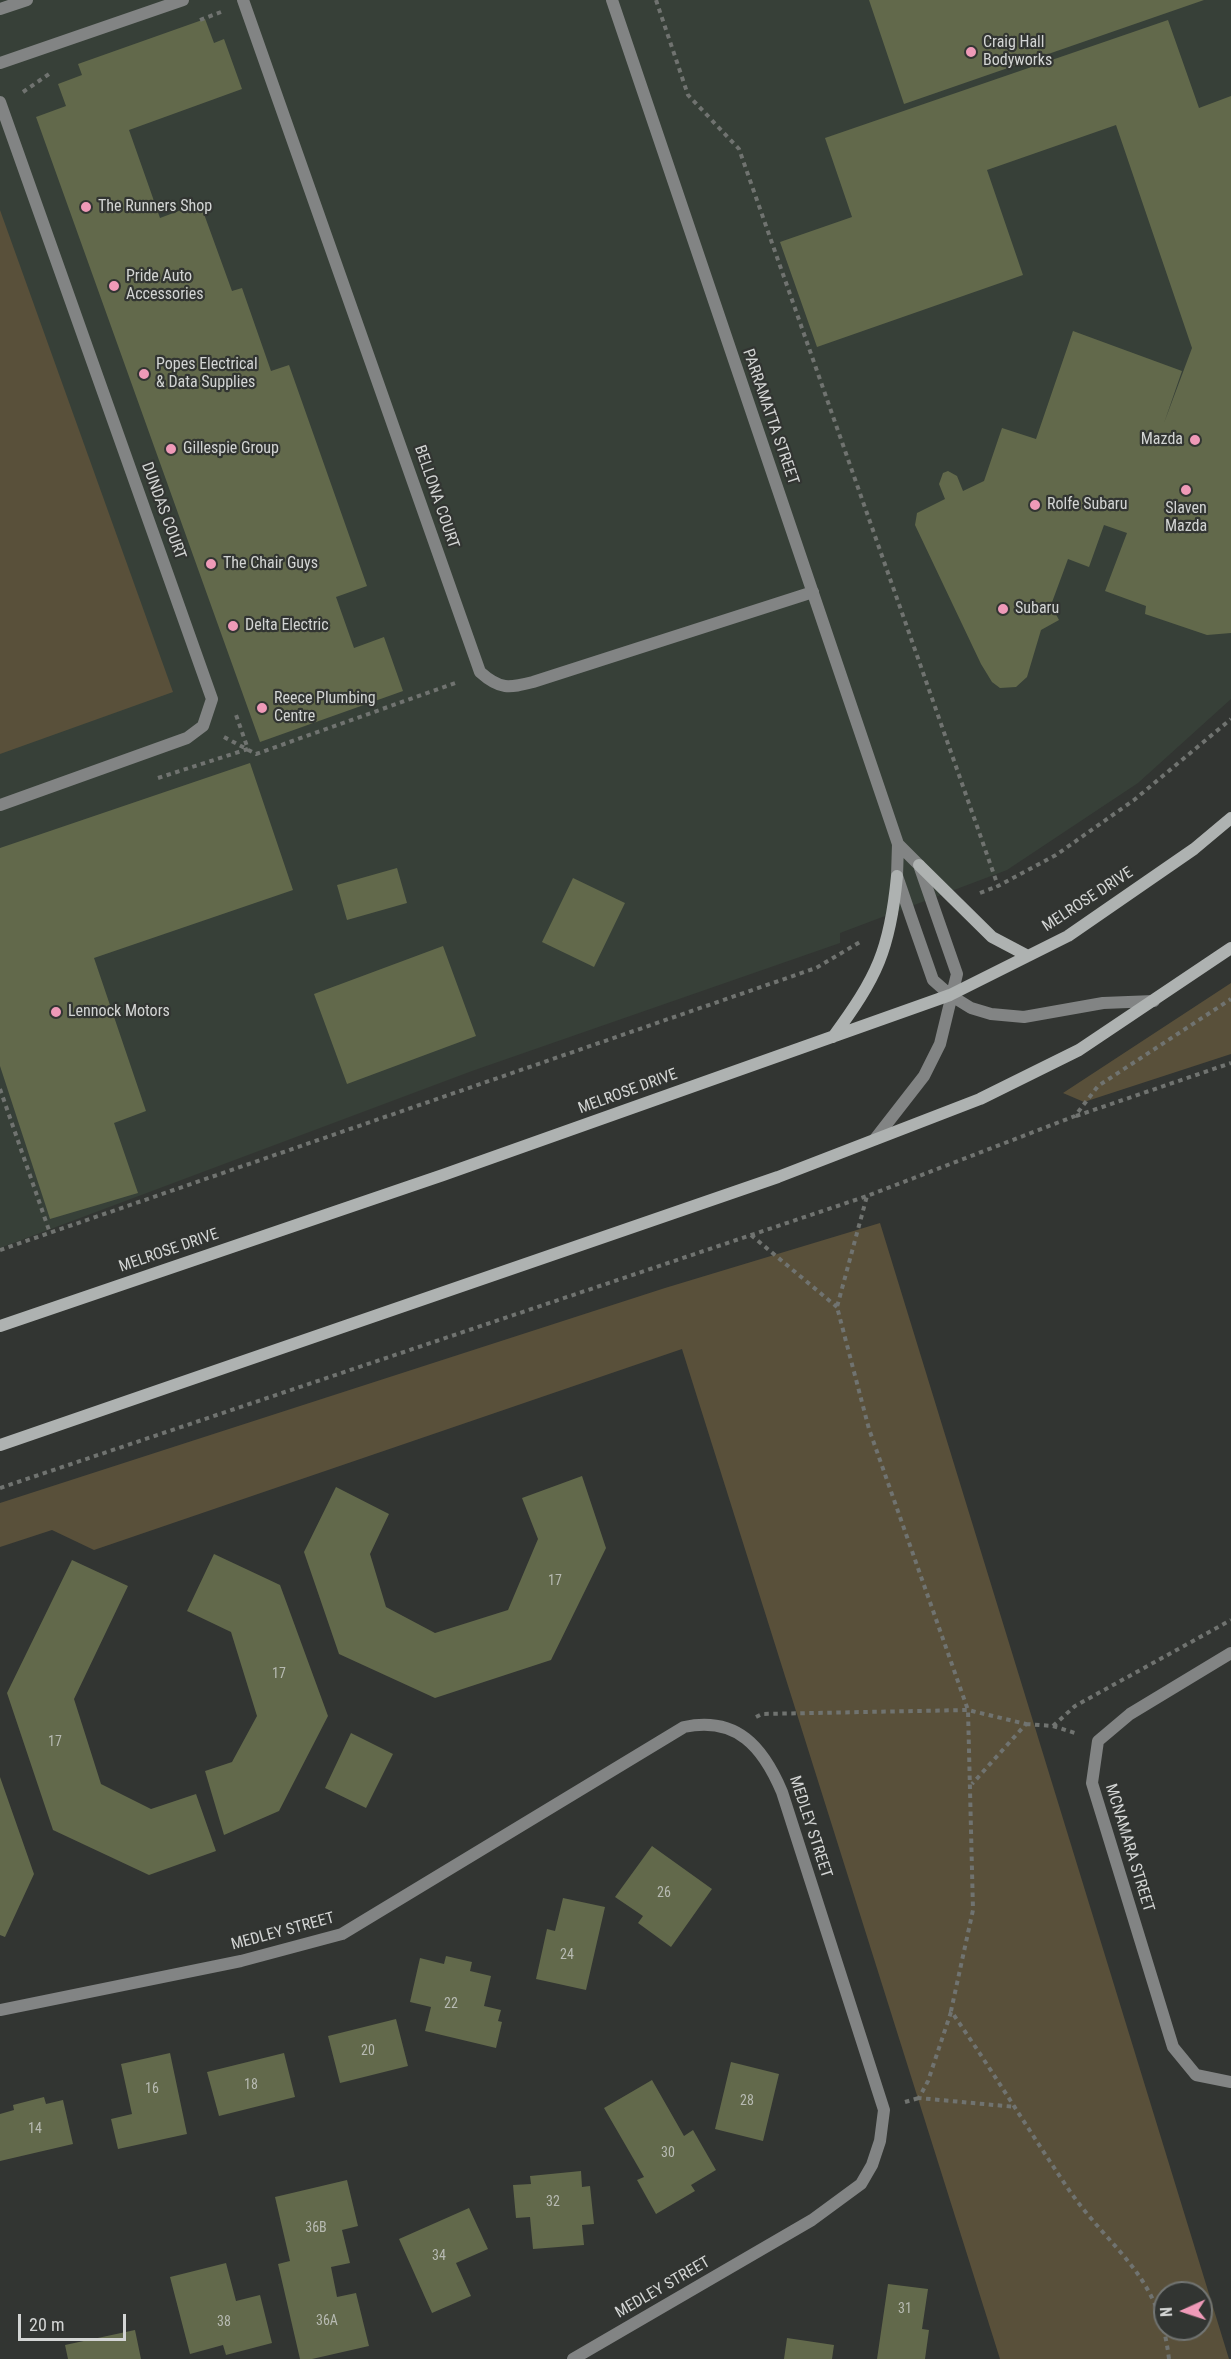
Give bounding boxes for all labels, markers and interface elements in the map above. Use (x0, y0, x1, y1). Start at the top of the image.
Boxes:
place label: Craig Hall Bodyworks (983, 33, 1052, 71)
marker: Craig Hall Bodyworks (964, 45, 978, 59)
place label: The Runners Shop (98, 197, 212, 217)
marker: The Runners Shop (79, 200, 93, 214)
place label: Pride Auto Accessories (126, 267, 203, 305)
marker: Pride Auto Accessories (107, 279, 121, 293)
street label: PARRAMATTA STREET (738, 347, 802, 487)
place label: Popes Electrical & Data Supplies (156, 355, 258, 393)
marker: Popes Electrical & Data Supplies (137, 367, 151, 381)
place label: Mazda (1141, 430, 1183, 450)
marker: Mazda (1188, 433, 1202, 447)
place label: Gillespie Group (183, 439, 279, 459)
marker: Gillespie Group (164, 442, 178, 456)
street label: BELLONA COURT (409, 443, 463, 551)
street label: DUNDAS COURT (137, 460, 189, 562)
marker: Slaven Mazda (1179, 483, 1193, 497)
place label: Rolfe Subaru (1047, 495, 1127, 515)
marker: Rolfe Subaru (1028, 498, 1042, 512)
place label: Slaven Mazda (1165, 499, 1207, 537)
place label: The Chair Guys (223, 554, 318, 574)
marker: The Chair Guys (204, 557, 218, 571)
place label: Subaru (1015, 599, 1059, 619)
marker: Subaru (996, 602, 1010, 616)
place label: Delta Electric (245, 616, 329, 636)
marker: Delta Electric (226, 619, 240, 633)
place label: Reece Plumbing Centre (274, 689, 376, 727)
marker: Reece Plumbing Centre (255, 701, 269, 715)
street label: MELROSE DRIVE (1039, 864, 1137, 936)
place label: Lennock Motors (68, 1002, 170, 1022)
marker: Lennock Motors (49, 1005, 63, 1019)
street label: MELROSE DRIVE (576, 1065, 680, 1119)
street label: MELROSE DRIVE (117, 1225, 221, 1277)
house number: 17 (548, 1573, 562, 1589)
house number: 17 (272, 1666, 286, 1682)
house number: 17 (48, 1734, 62, 1750)
street label: MEDLEY STREET (784, 1773, 836, 1881)
street label: MCNAMARA STREET (1100, 1782, 1158, 1914)
house number: 26 (657, 1885, 671, 1901)
street label: MEDLEY STREET (229, 1909, 337, 1955)
house number: 24 (560, 1947, 574, 1963)
house number: 22 (444, 1996, 458, 2012)
house number: 20 (361, 2043, 375, 2059)
house number: 18 (244, 2077, 258, 2093)
house number: 16 (145, 2081, 159, 2097)
house number: 28 (740, 2093, 754, 2109)
house number: 14 (28, 2121, 42, 2137)
house number: 30 (661, 2145, 675, 2161)
house number: 32 (546, 2194, 560, 2210)
house number: 36B (305, 2220, 327, 2236)
house number: 34 (432, 2248, 446, 2264)
street label: MEDLEY STREET (612, 2253, 714, 2323)
north arrow (1153, 2281, 1213, 2341)
house number: 31 (898, 2301, 912, 2317)
scale bar (21, 2302, 129, 2340)
text: N (1157, 2306, 1176, 2317)
house number: 36A (316, 2313, 338, 2329)
text: 20 m (29, 2314, 64, 2335)
house number: 38 (217, 2314, 231, 2330)

